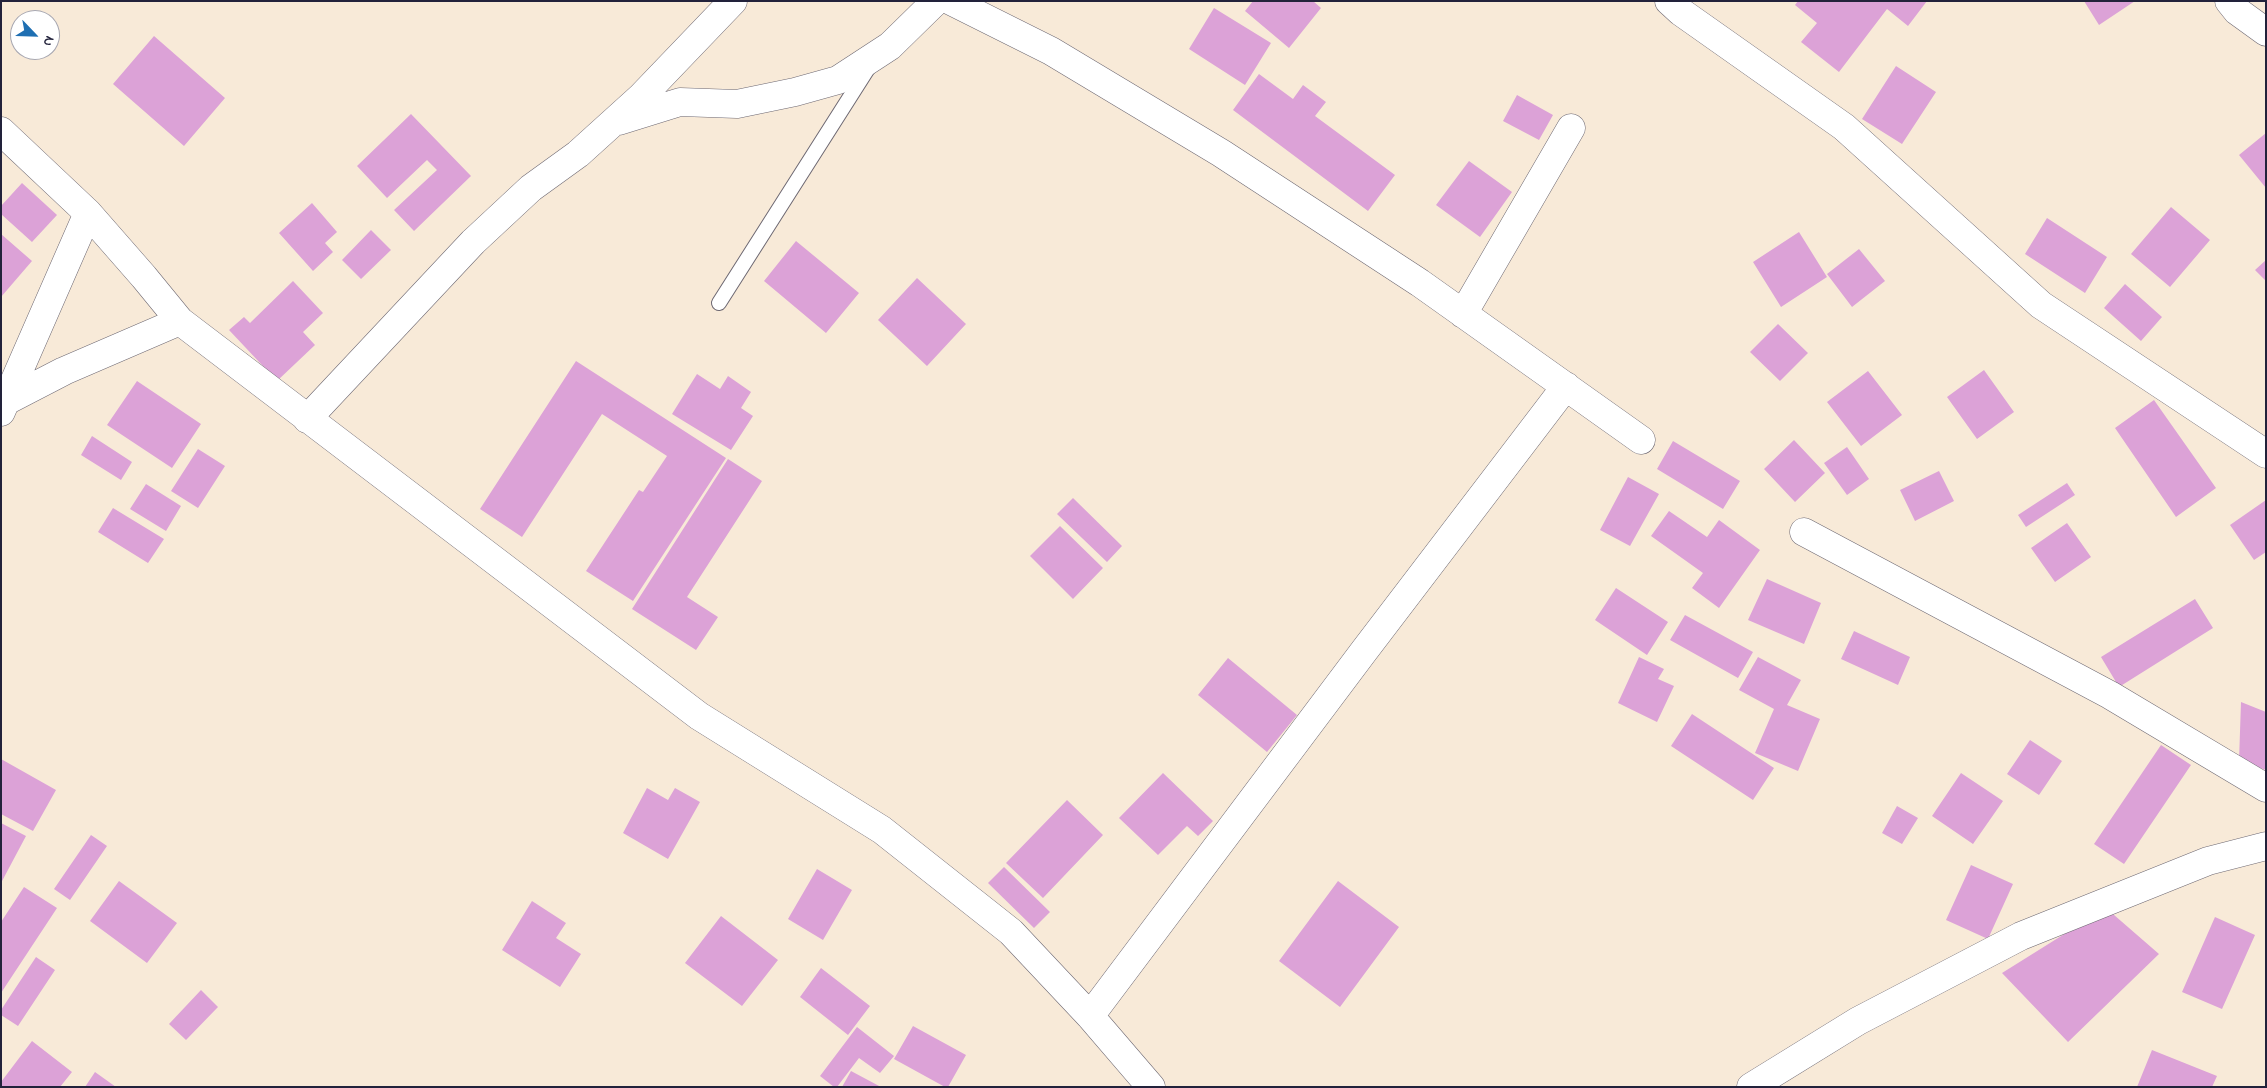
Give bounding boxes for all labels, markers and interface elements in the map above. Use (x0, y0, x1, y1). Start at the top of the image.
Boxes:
north arrow (10, 10, 60, 60)
text: N (37, 32, 60, 49)

